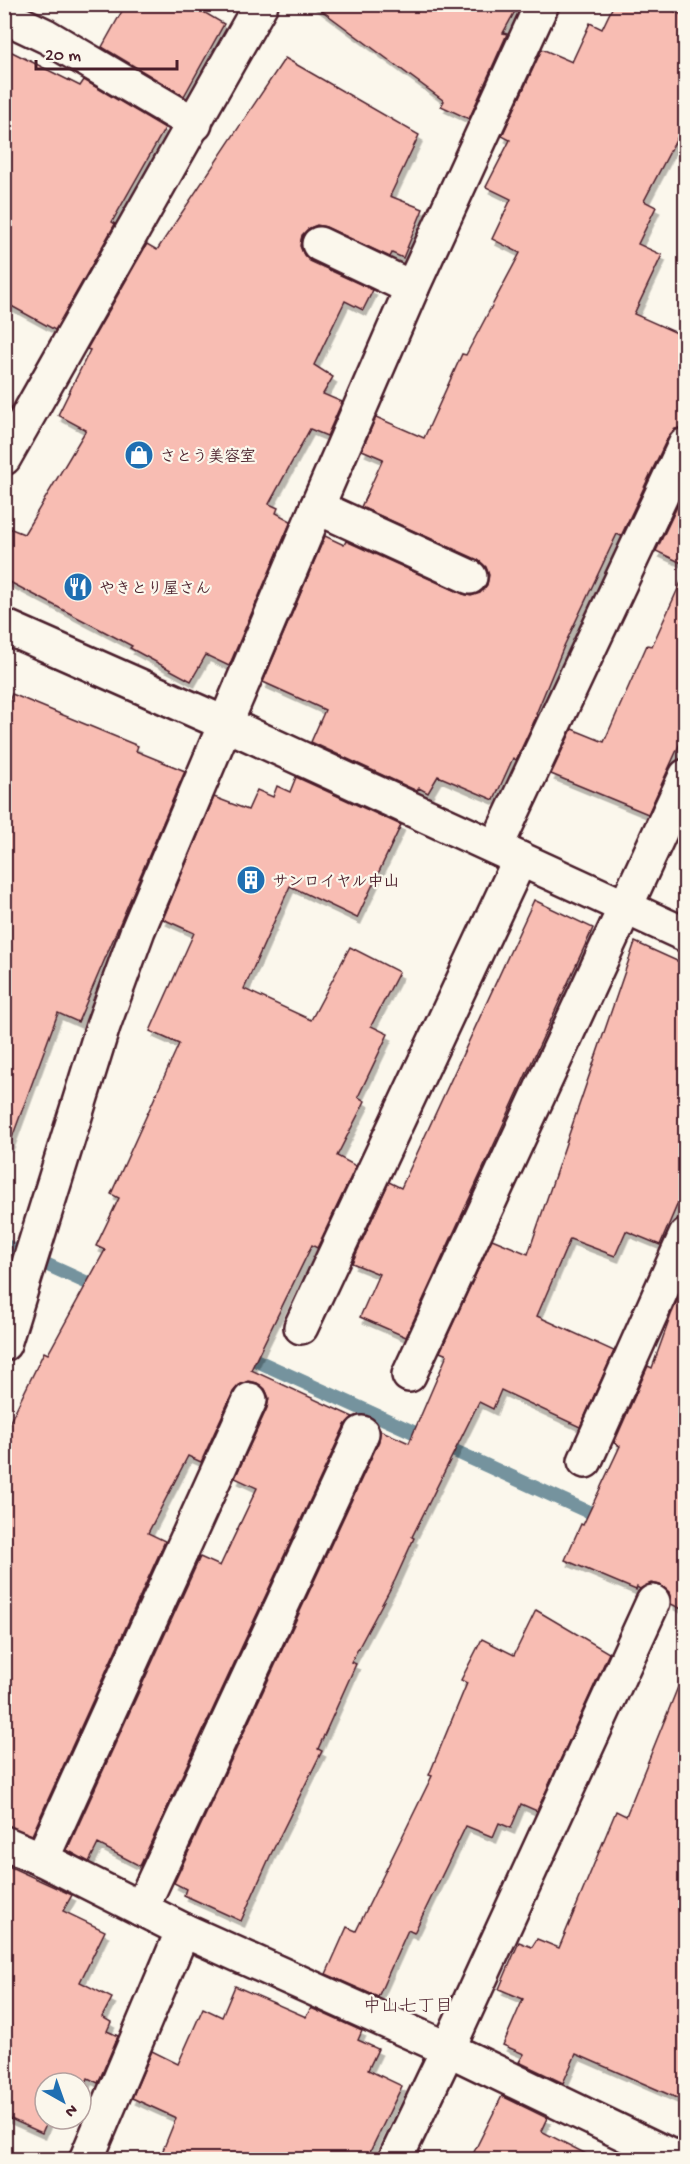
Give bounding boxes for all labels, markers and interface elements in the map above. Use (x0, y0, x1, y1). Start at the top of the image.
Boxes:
scale bar (36, 33, 177, 71)
text: 20 m (45, 46, 81, 67)
shop icon: さとう美容室 (123, 439, 155, 471)
place label: さとう美容室 (160, 447, 256, 468)
restaurant icon: やきとり屋さん (62, 571, 94, 603)
place label: やきとり屋さん (99, 580, 211, 600)
building icon: サンロイヤル中山 (235, 864, 267, 896)
place label: サンロイヤル中山 (272, 872, 400, 893)
district label: 中山七丁目 (363, 1996, 453, 2018)
north arrow (33, 2071, 93, 2131)
text: N (60, 2099, 81, 2121)

